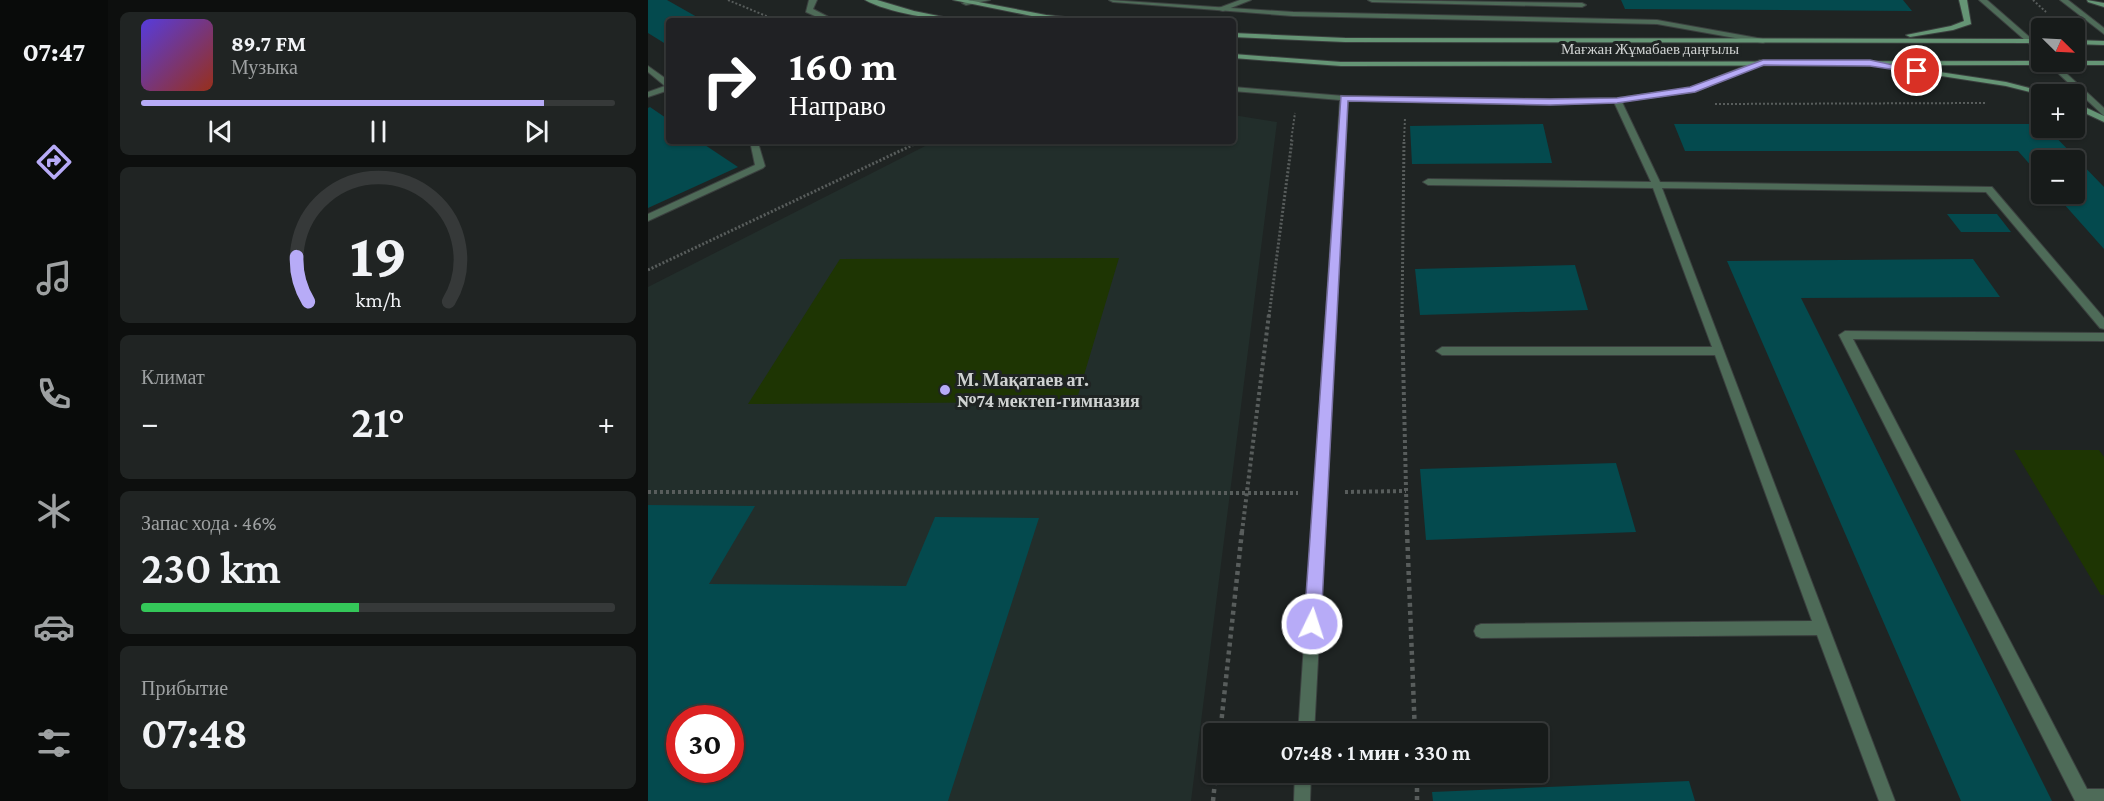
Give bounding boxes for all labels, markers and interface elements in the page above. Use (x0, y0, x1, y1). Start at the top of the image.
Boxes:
north arrow (2031, 18, 2085, 72)
map controls (2031, 18, 2085, 204)
text: 89.7 FM (231, 31, 306, 56)
text: 07:47 (23, 37, 85, 67)
street label: Мағжан Жұмабаев даңғылы (1561, 41, 1739, 57)
icon: right (690, 42, 768, 120)
text: 160 m (789, 42, 897, 89)
pin (1891, 45, 1942, 96)
icon: arrive (1900, 54, 1933, 87)
text: Музыка (231, 56, 298, 78)
button: + (2031, 84, 2085, 138)
text: Направо (789, 91, 886, 121)
icon: previous (204, 115, 237, 148)
icon: pause (362, 115, 395, 148)
icon: next (520, 115, 553, 148)
icon: directions (33, 141, 75, 183)
button: − (2031, 150, 2085, 204)
text: 19 (349, 220, 407, 289)
icon: music (33, 257, 75, 299)
text: km/h (355, 289, 402, 313)
text: Климат (141, 366, 205, 388)
place label: М. Мақатаев ат. №74 мектеп-гимназия (957, 370, 1140, 411)
icon: phone (33, 373, 75, 415)
marker: М. Мақатаев ат. №74 мектеп-гимназия (938, 383, 952, 397)
text: 21° (351, 397, 405, 447)
text: − (141, 404, 158, 441)
text: + (598, 404, 615, 441)
icon: climate (33, 490, 75, 532)
text: Запас хода · 46% (141, 512, 277, 534)
text: 230 km (141, 543, 281, 593)
position arrow (1280, 592, 1344, 656)
icon: car (33, 606, 75, 648)
text: Прибытие (141, 677, 228, 699)
speed limit sign: 30 (666, 705, 744, 783)
text: 07:48 (141, 708, 248, 758)
icon: filters (33, 722, 75, 764)
text: 07:48 · 1 мин · 330 m (1280, 740, 1471, 765)

